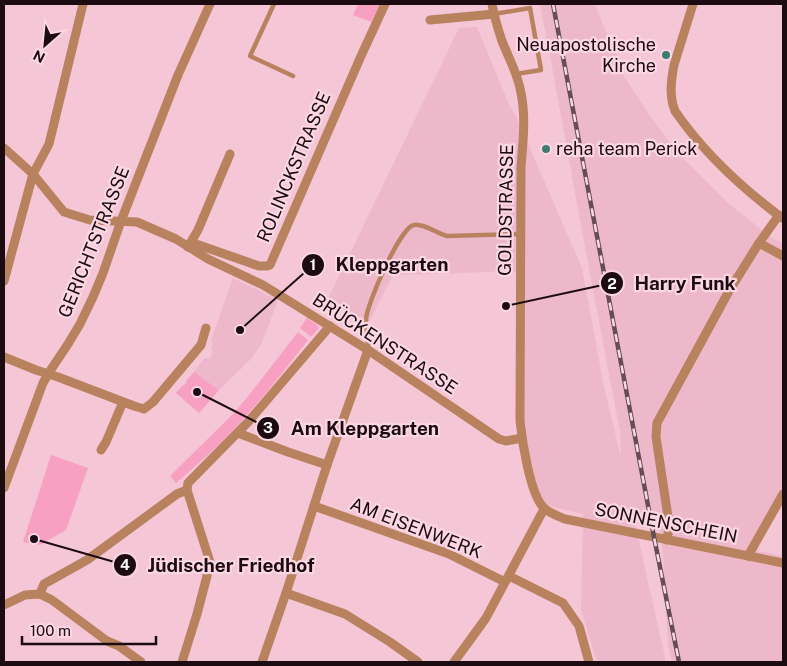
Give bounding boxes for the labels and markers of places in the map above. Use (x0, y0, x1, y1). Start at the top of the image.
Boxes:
place label: Neuapostolische Kirche (516, 34, 656, 76)
marker: Neuapostolische Kirche (660, 49, 672, 61)
place label: reha team Perick (556, 138, 697, 159)
marker: reha team Perick (540, 143, 552, 155)
callout: Kleppgarten (301, 248, 459, 282)
callout: Harry Funk (600, 266, 746, 300)
callout: Am Kleppgarten (256, 411, 449, 445)
callout: Jüdischer Friedhof (113, 548, 324, 582)

